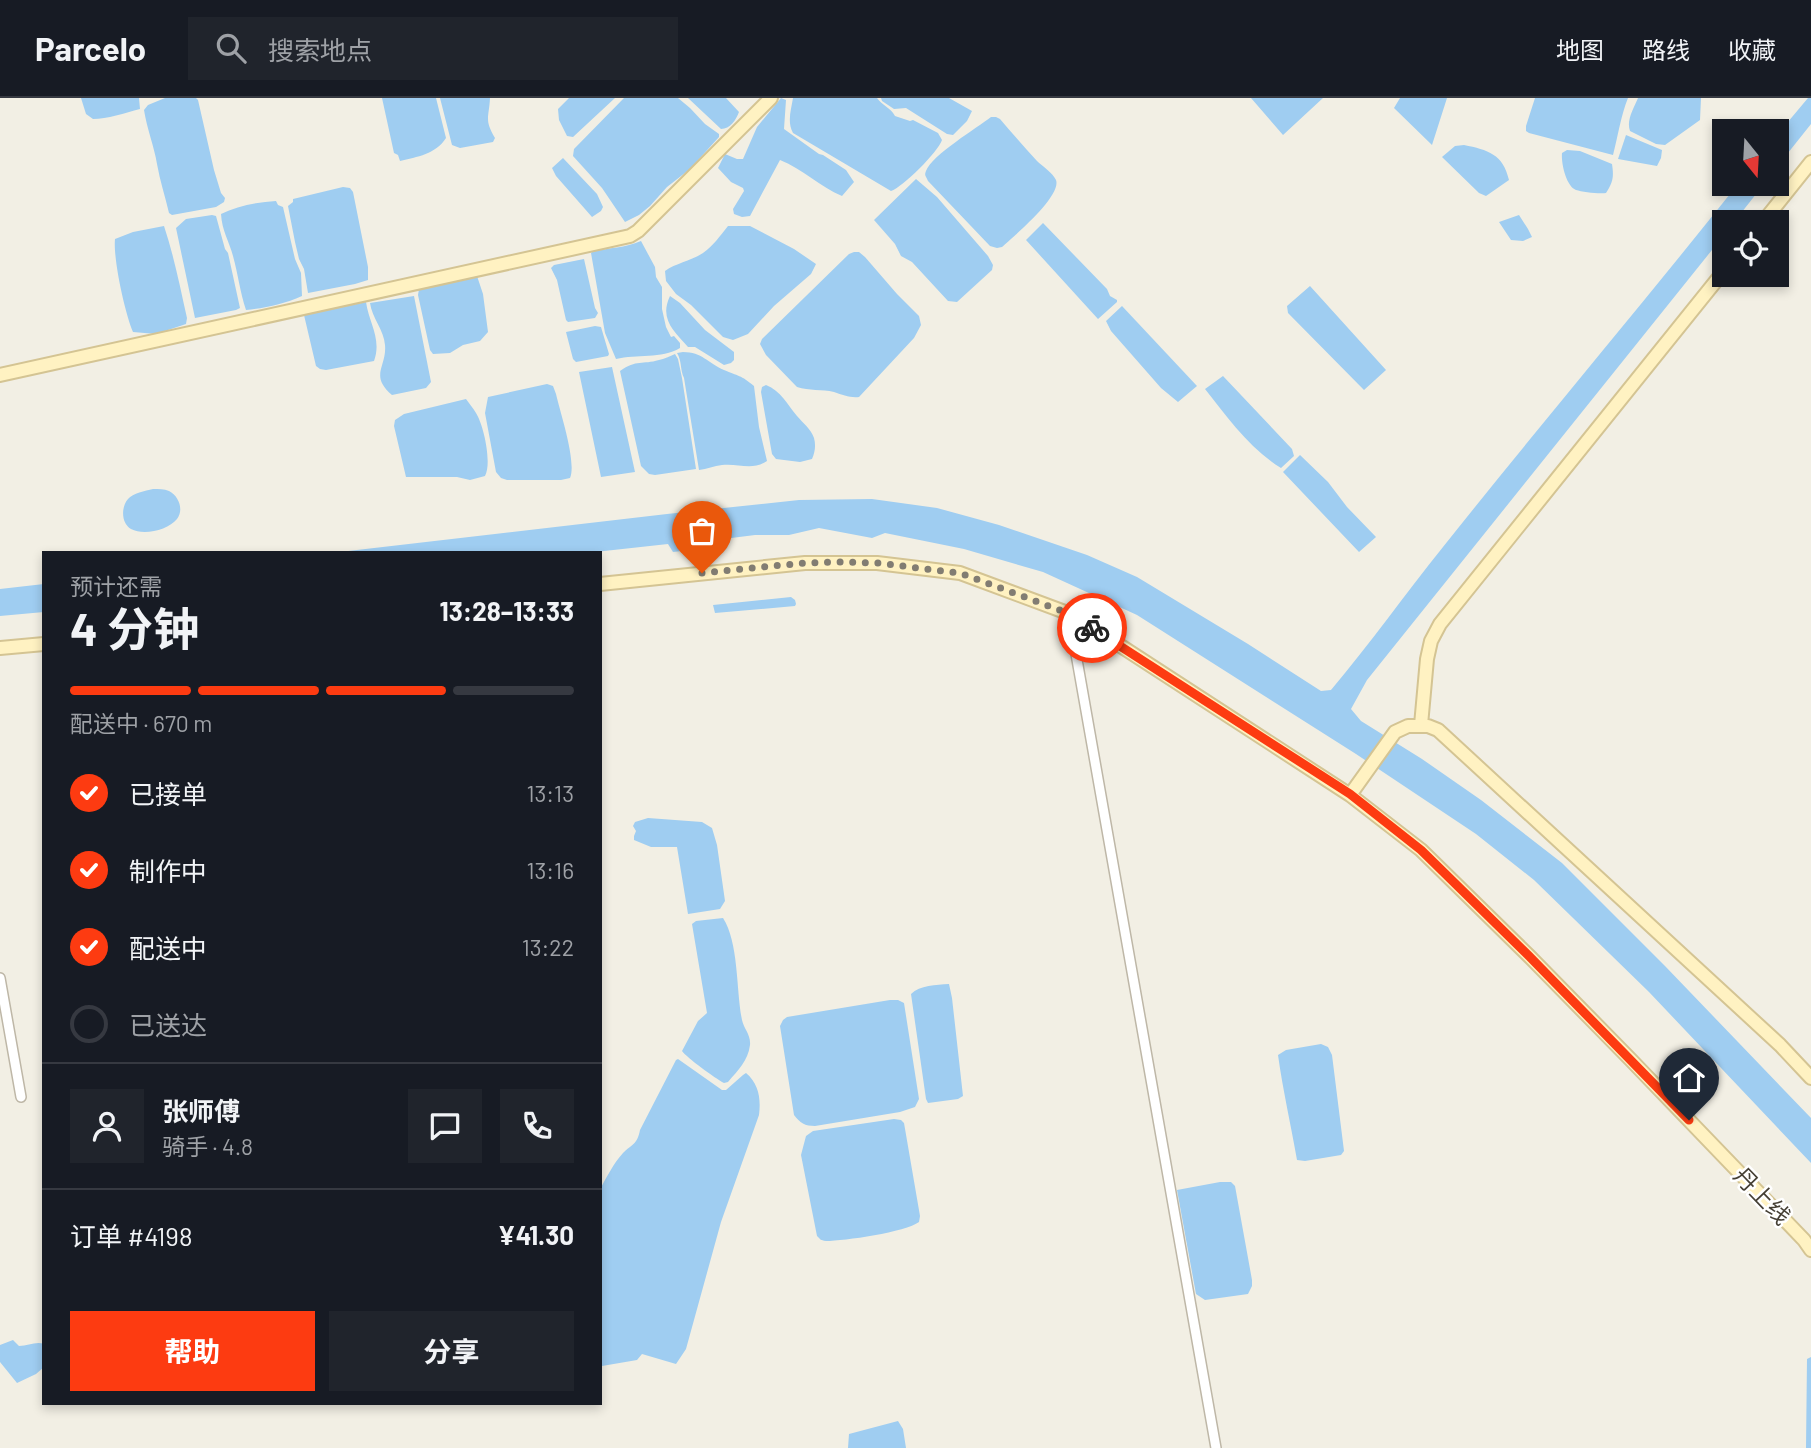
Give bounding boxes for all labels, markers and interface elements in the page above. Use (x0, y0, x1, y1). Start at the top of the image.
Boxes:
search box (188, 17, 678, 80)
text: Parcelo (35, 28, 146, 68)
icon: search (212, 29, 250, 67)
text: 搜索地点 (268, 34, 372, 65)
text: 地图 (1556, 35, 1604, 64)
text: 路线 (1642, 35, 1690, 64)
text: 收藏 (1728, 35, 1776, 64)
north arrow (1712, 119, 1788, 196)
map controls (1712, 119, 1789, 287)
button: locate (1712, 210, 1789, 287)
pin (672, 501, 732, 573)
icon: bag (683, 512, 721, 550)
text: 预计还需 (70, 572, 162, 600)
courier (1057, 593, 1127, 663)
text: 13:28–13:33 (440, 595, 574, 626)
text: 4 分钟 (70, 600, 199, 655)
icon: bike (1073, 609, 1111, 647)
text: 配送中 · 670 m (70, 709, 212, 737)
icon: check (70, 774, 108, 812)
text: 已接单 (129, 778, 207, 809)
text: 13:13 (526, 779, 574, 807)
icon: check (70, 851, 108, 889)
text: 制作中 (129, 855, 207, 886)
text: 13:16 (526, 856, 574, 884)
icon: check (70, 928, 108, 966)
text: 配送中 (129, 932, 207, 963)
text: 13:22 (522, 933, 574, 961)
text: 已送达 (129, 1009, 207, 1040)
pin (1659, 1048, 1719, 1120)
icon: home (1670, 1059, 1708, 1097)
button: person (70, 1089, 144, 1163)
button: chat (408, 1089, 482, 1163)
button: phone (500, 1089, 574, 1163)
text: 张师傅 (162, 1095, 240, 1126)
text: 骑手 · 4.8 (162, 1132, 253, 1160)
street label: 丹上线 (1729, 1161, 1797, 1230)
text: ¥41.30 (498, 1219, 574, 1250)
text: 订单 #4198 (70, 1220, 192, 1251)
button: 帮助 (70, 1311, 315, 1391)
button: 分享 (329, 1311, 574, 1391)

